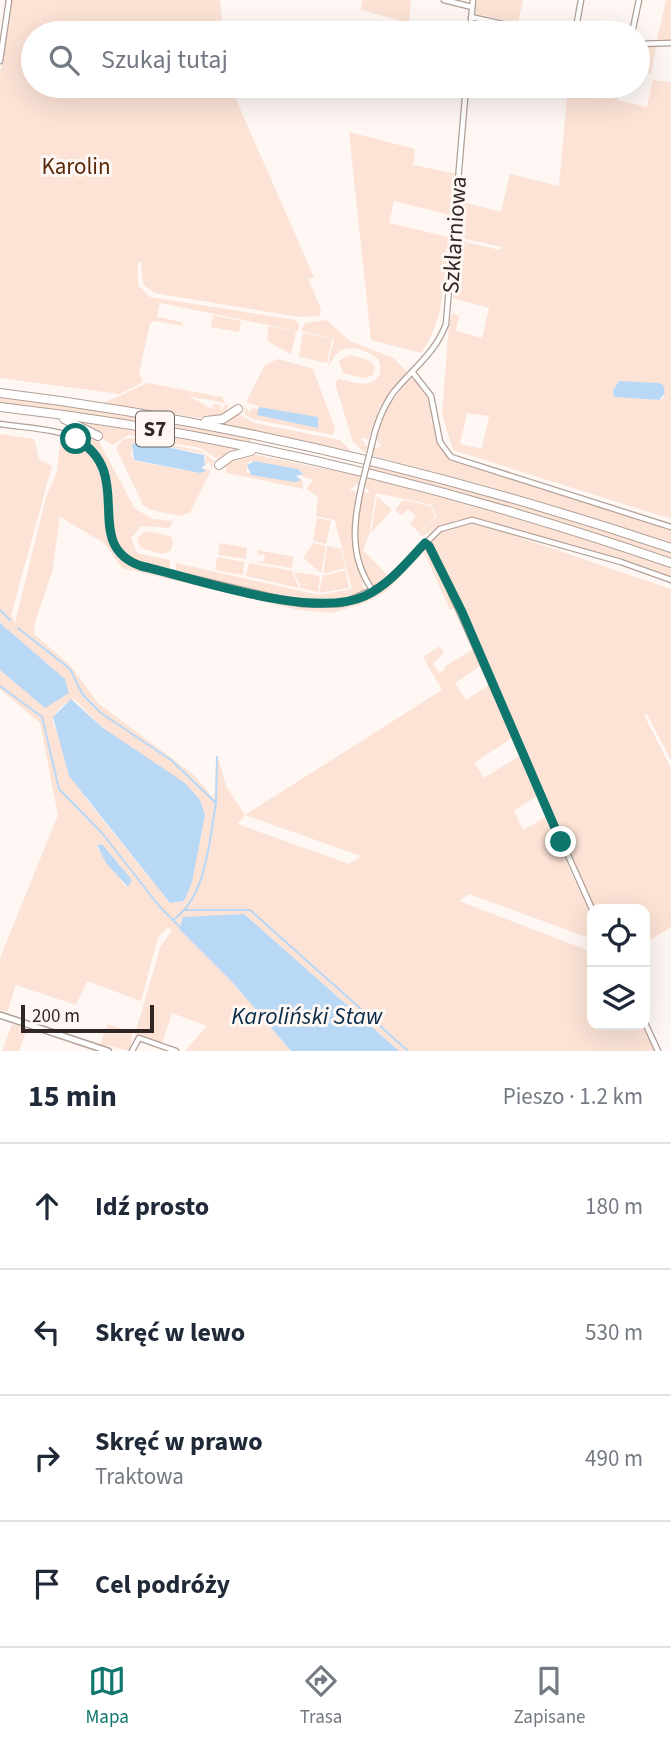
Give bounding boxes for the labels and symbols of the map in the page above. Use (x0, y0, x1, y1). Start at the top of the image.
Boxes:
park label: Karolin (41, 150, 111, 183)
street label: Szklarniowa (434, 175, 475, 295)
road number: S7 (136, 412, 174, 446)
route start (60, 423, 91, 454)
route end (545, 826, 576, 857)
water label: Karoliński Staw (231, 999, 384, 1034)
scale bar (21, 1002, 154, 1034)

